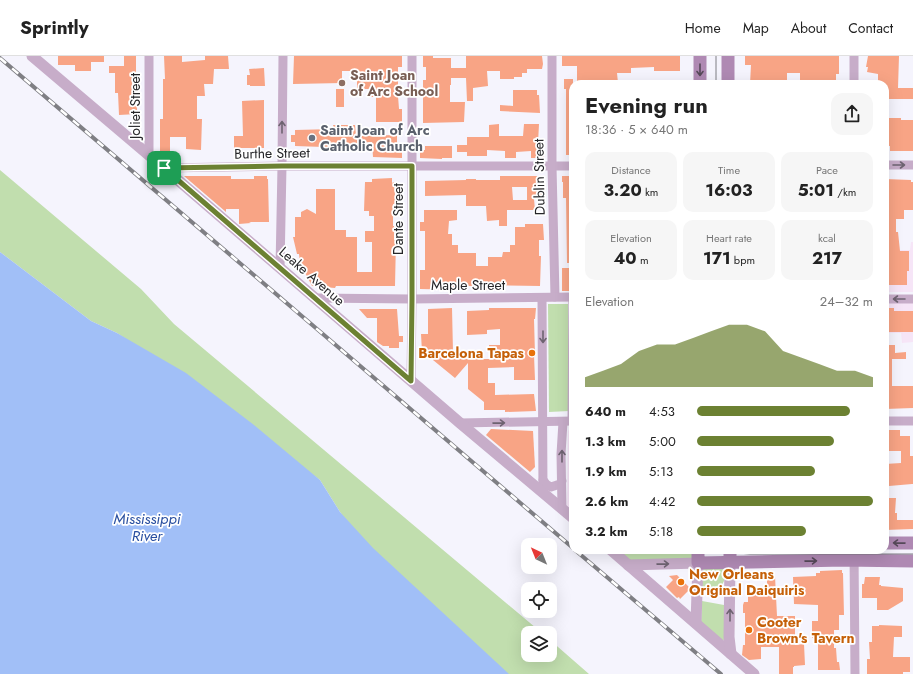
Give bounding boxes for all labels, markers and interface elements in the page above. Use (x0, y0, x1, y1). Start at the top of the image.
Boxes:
text: Sprintly (20, 14, 89, 41)
text: Home (685, 18, 721, 38)
text: Map (743, 18, 769, 38)
text: About (791, 18, 826, 38)
text: Contact (848, 18, 893, 38)
one-way arrow (696, 63, 704, 76)
place label: Saint Joan of Arc School (350, 65, 438, 101)
street label: Joliet Street (125, 72, 145, 141)
marker: Saint Joan of Arc School (337, 78, 347, 88)
text: Evening run (585, 89, 708, 121)
button: share (831, 93, 873, 135)
place label: Saint Joan of Arc Catholic Church (320, 120, 430, 156)
text: 18:36 · 5 × 640 m (585, 120, 688, 139)
one-way arrow (278, 121, 286, 134)
marker: Saint Joan of Arc Catholic Church (307, 133, 317, 143)
street label: Dublin Street (528, 138, 550, 216)
street label: Burthe Street (234, 142, 311, 164)
pin (147, 151, 181, 185)
icon: arrive (153, 157, 175, 179)
one-way arrow (892, 161, 905, 169)
text: Distance (611, 162, 651, 178)
text: Time (718, 162, 740, 178)
text: Pace (816, 162, 838, 178)
text: 3.20 (604, 178, 642, 202)
text: 16:03 (705, 178, 753, 202)
text: 5:01 (798, 178, 834, 202)
street label: Dante Street (388, 182, 408, 255)
text: km (642, 184, 658, 200)
text: /km (834, 184, 856, 200)
text: Elevation (610, 230, 652, 246)
text: Heart rate (706, 230, 752, 246)
text: kcal (818, 230, 836, 246)
street label: Leake Avenue (275, 242, 349, 310)
text: 40 (613, 246, 637, 270)
text: 171 (703, 246, 731, 270)
text: 217 (812, 246, 842, 270)
text: m (637, 252, 649, 268)
text: bpm (731, 252, 755, 268)
street label: Maple Street (431, 275, 506, 295)
text: Elevation (585, 292, 634, 311)
text: 24–32 m (820, 292, 873, 311)
one-way arrow (893, 295, 906, 303)
one-way arrow (539, 330, 547, 343)
place label: Barcelona Tapas (418, 343, 525, 363)
marker: Barcelona Tapas (527, 348, 537, 358)
text: 640 m (585, 402, 626, 421)
text: 4:53 (649, 402, 675, 421)
one-way arrow (492, 419, 505, 427)
text: 1.3 km (585, 432, 626, 451)
text: 5:00 (649, 432, 676, 451)
one-way arrow (558, 450, 566, 463)
text: 1.9 km (585, 462, 627, 481)
text: 5:13 (649, 462, 673, 481)
text: 2.6 km (585, 492, 628, 511)
text: 4:42 (649, 492, 675, 511)
water label: Mississippi River (114, 508, 181, 547)
text: 3.2 km (585, 522, 628, 541)
text: 5:18 (649, 522, 673, 541)
north arrow (521, 538, 557, 574)
map controls (521, 538, 557, 662)
one-way arrow (893, 539, 906, 547)
one-way arrow (804, 557, 817, 565)
one-way arrow (656, 560, 669, 568)
place label: New Orleans Original Daiquiris (689, 564, 805, 600)
marker: New Orleans Original Daiquiris (676, 577, 686, 587)
button: locate (521, 582, 557, 618)
one-way arrow (726, 609, 734, 622)
place label: Cooter Brown's Tavern (757, 612, 855, 648)
marker: Cooter Brown's Tavern (744, 625, 754, 635)
button: layers (521, 626, 557, 662)

